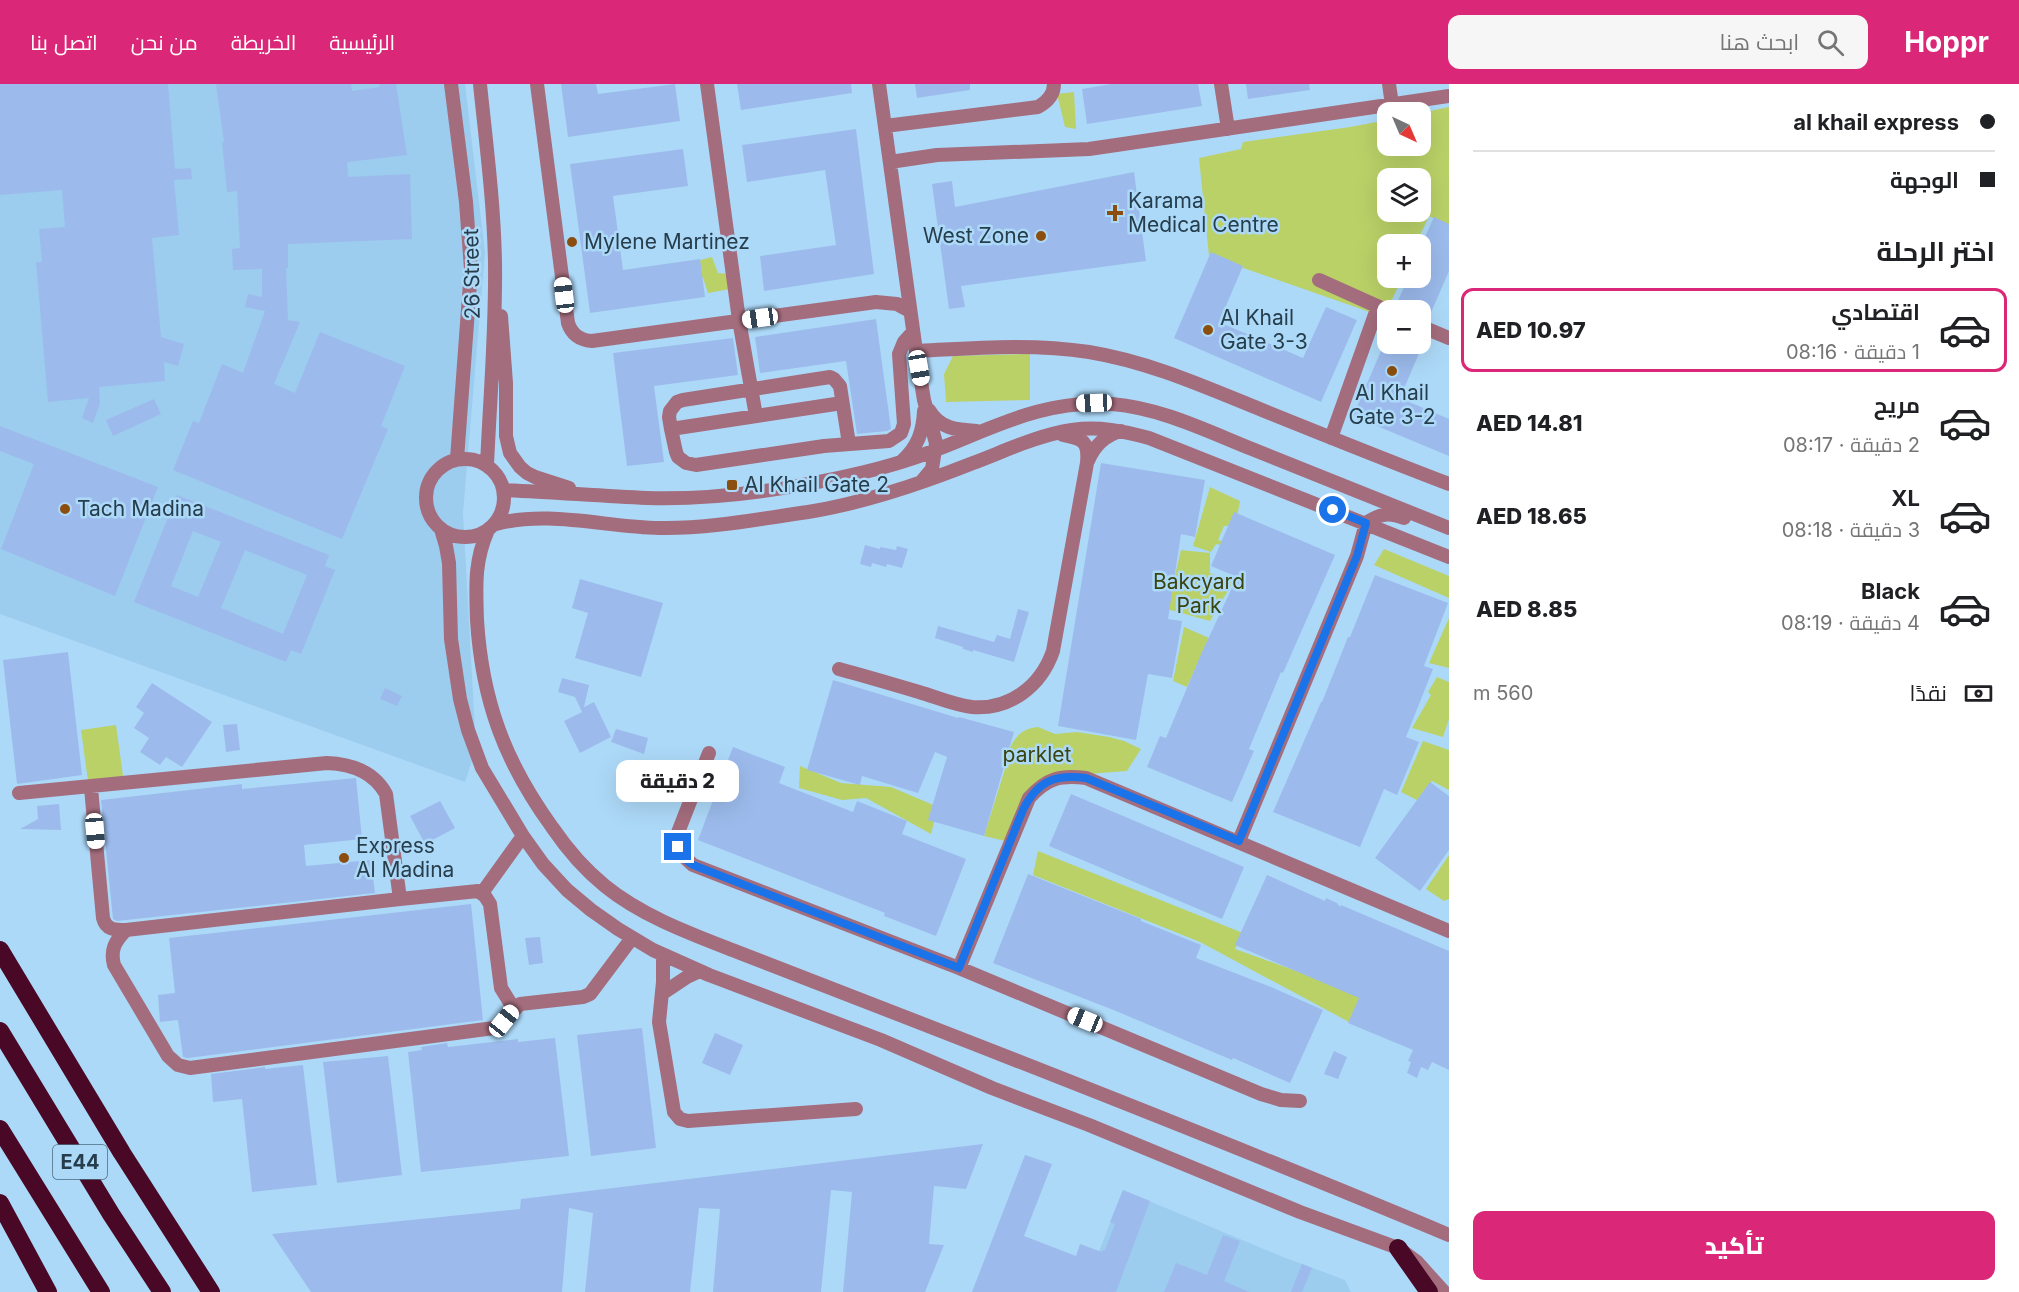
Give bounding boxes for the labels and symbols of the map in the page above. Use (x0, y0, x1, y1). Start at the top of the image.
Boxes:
north arrow (1377, 102, 1431, 156)
place label: Karama Medical Centre (1128, 188, 1279, 237)
marker: Karama Medical Centre (1106, 204, 1124, 222)
place label: West Zone (923, 223, 1029, 248)
street label: 26 Street (458, 228, 485, 320)
place label: Mylene Martinez (584, 229, 750, 254)
marker: West Zone (1034, 229, 1048, 243)
marker: Mylene Martinez (565, 235, 579, 249)
car (553, 276, 575, 314)
place label: Al Khail Gate 3-3 (1220, 305, 1308, 354)
car (741, 307, 779, 329)
marker: Al Khail Gate 3-3 (1201, 323, 1215, 337)
car (907, 349, 931, 387)
marker: Al Khail Gate 3-2 (1385, 364, 1399, 378)
place label: Al Khail Gate 3-2 (1348, 380, 1436, 429)
car (1076, 393, 1112, 413)
place label: Al Khail Gate 2 (744, 472, 889, 497)
marker: Al Khail Gate 2 (725, 478, 739, 492)
place label: Tach Madina (77, 496, 204, 521)
route start (1319, 496, 1346, 523)
marker: Tach Madina (58, 502, 72, 516)
park label: Bakcyard Park (1153, 569, 1245, 618)
park label: parklet (1003, 742, 1072, 767)
callout: 2 دقيقة (616, 760, 740, 802)
car (84, 812, 106, 850)
place label: Express Al Madina (356, 833, 454, 882)
route end (664, 833, 691, 860)
marker: Express Al Madina (337, 851, 351, 865)
car (486, 1001, 522, 1041)
car (1065, 1005, 1105, 1035)
road number: E44 (53, 1145, 107, 1179)

